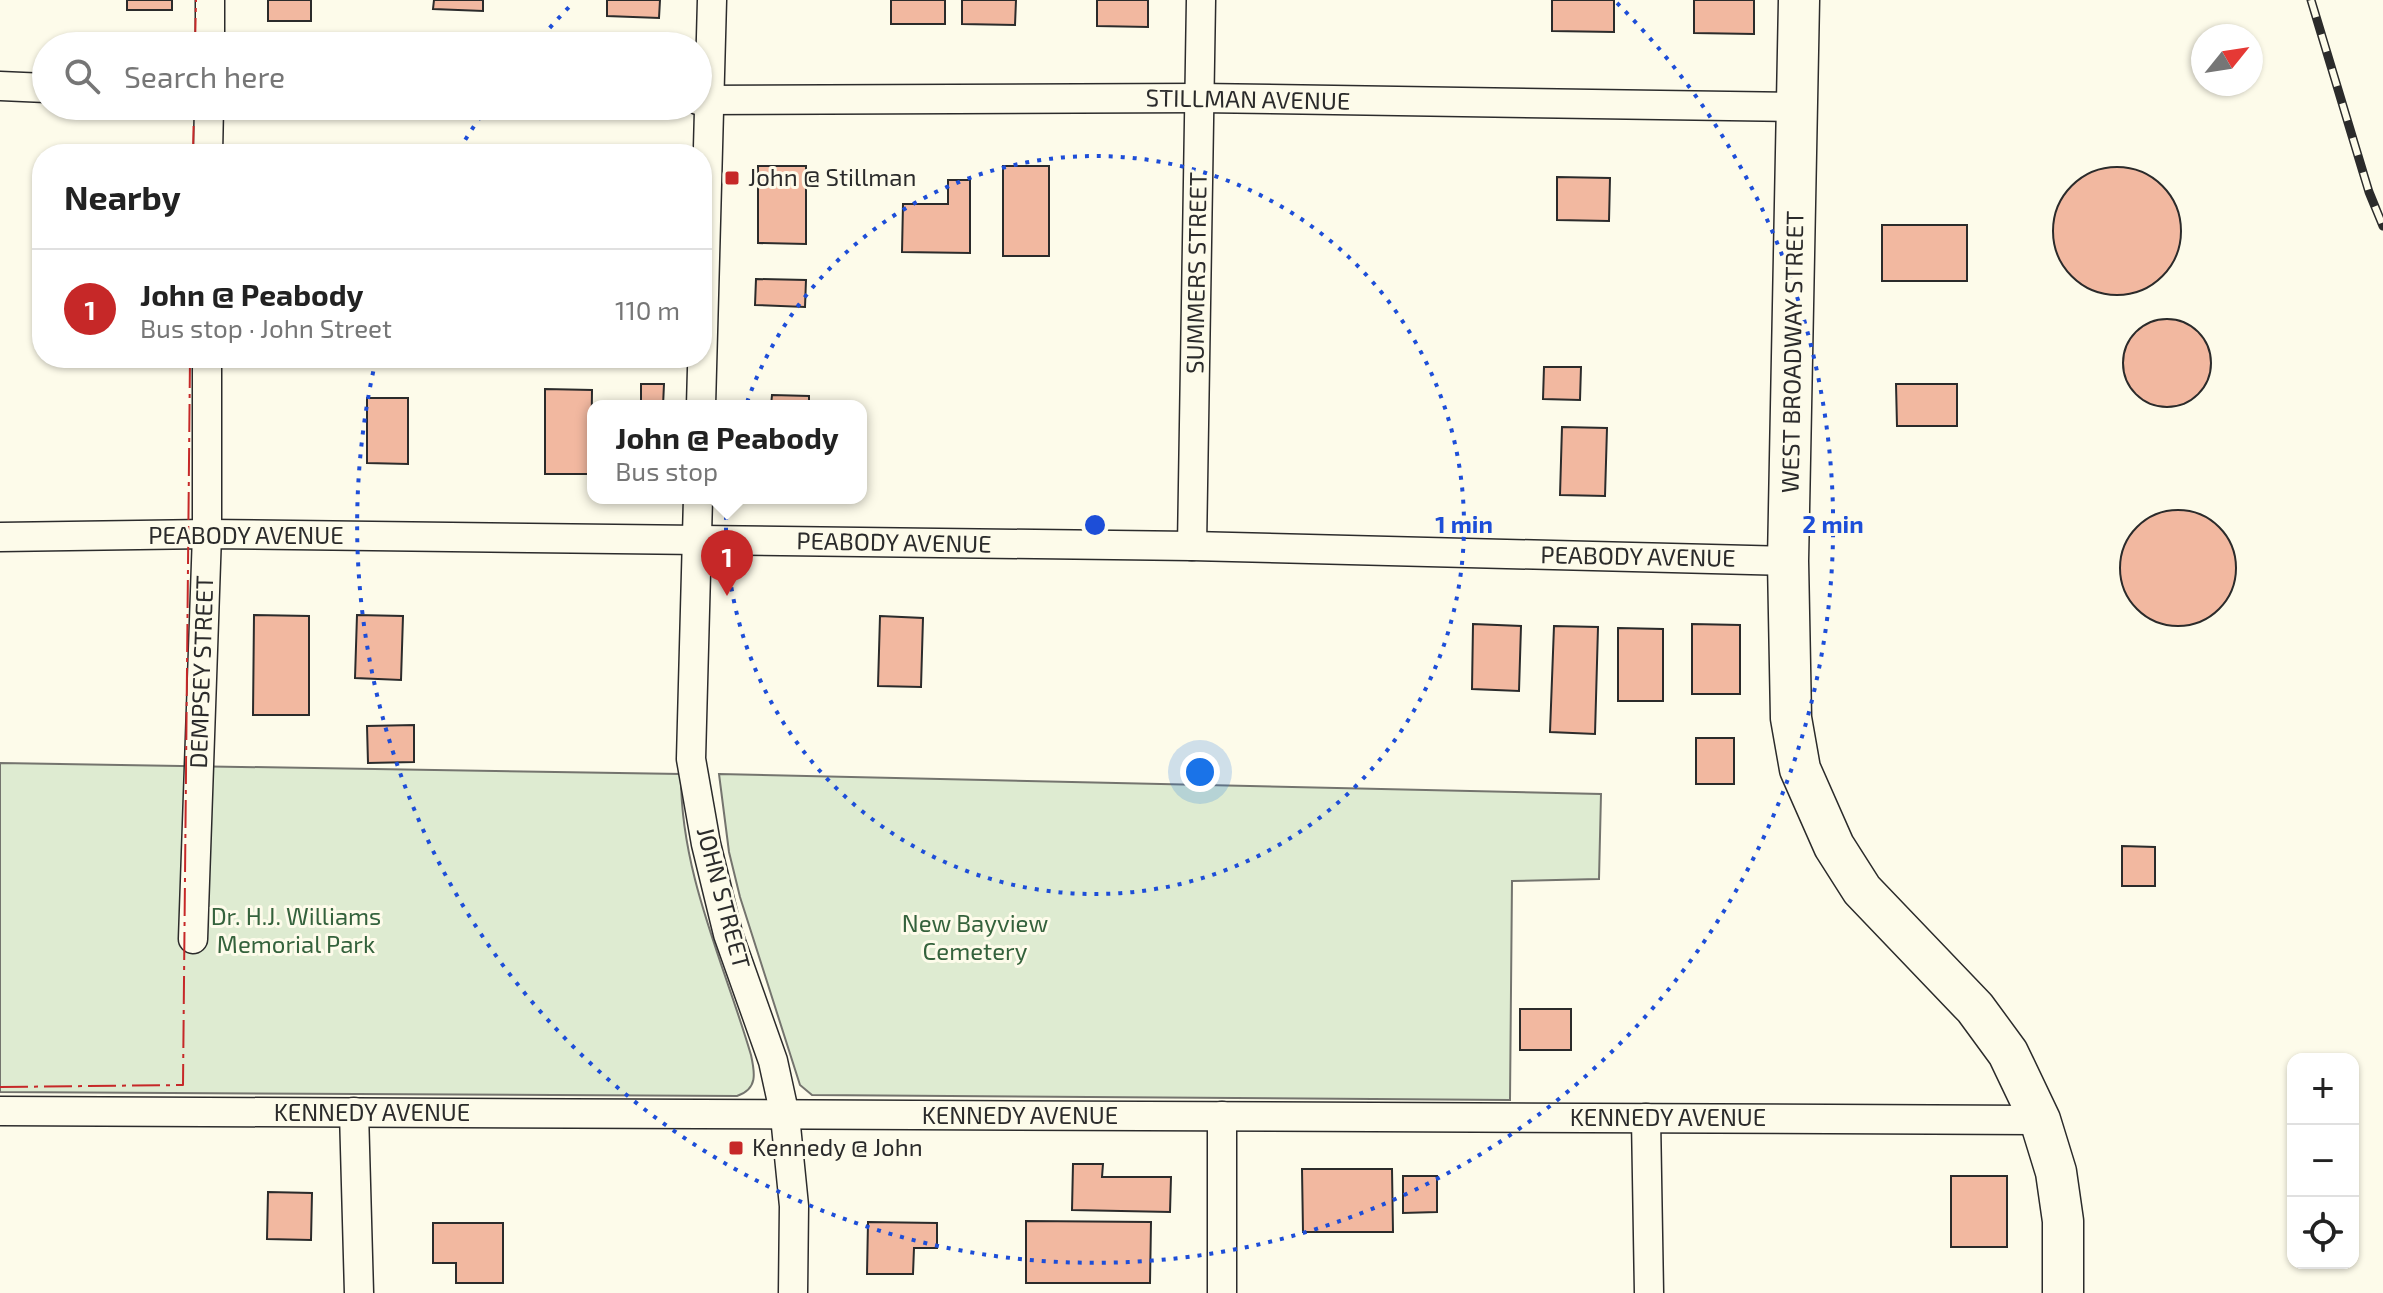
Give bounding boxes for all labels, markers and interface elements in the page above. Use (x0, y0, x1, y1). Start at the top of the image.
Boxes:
north arrow (2191, 24, 2263, 96)
search box (32, 32, 712, 120)
icon: search (60, 54, 104, 98)
text: Search here (124, 58, 285, 94)
street label: STILLMAN AVENUE (1146, 82, 1351, 115)
place label: John @ Stillman (748, 162, 916, 191)
marker: John @ Stillman (723, 169, 741, 187)
street label: SUMMERS STREET (1179, 172, 1212, 374)
text: Nearby (64, 176, 181, 217)
street label: WEST BROADWAY STREET (1775, 211, 1808, 493)
text: John @ Peabody (140, 276, 364, 312)
text: 1 (84, 294, 96, 325)
text: 110 m (615, 294, 680, 325)
text: Bus stop · John Street (140, 312, 392, 343)
popup (587, 400, 867, 504)
text: John @ Peabody (615, 419, 839, 455)
text: Bus stop (615, 455, 718, 486)
text: 1 min (1435, 509, 1493, 538)
text: 2 min (1802, 509, 1864, 538)
centre of rings (1081, 511, 1109, 539)
street label: PEABODY AVENUE (148, 520, 344, 549)
street label: PEABODY AVENUE (796, 525, 992, 558)
pin: 1 (701, 530, 753, 596)
street label: PEABODY AVENUE (1540, 539, 1736, 572)
street label: DEMPSEY STREET (183, 575, 218, 769)
your location (1180, 752, 1220, 792)
street label: JOHN STREET (692, 824, 757, 972)
park label: Dr. H.J. Williams Memorial Park (211, 901, 381, 958)
park label: New Bayview Cemetery (902, 908, 1048, 965)
map controls (2287, 1053, 2359, 1269)
button: + (2287, 1053, 2359, 1125)
street label: KENNEDY AVENUE (274, 1097, 470, 1126)
street label: KENNEDY AVENUE (922, 1100, 1118, 1129)
street label: KENNEDY AVENUE (1570, 1102, 1766, 1131)
button: − (2287, 1125, 2359, 1197)
place label: Kennedy @ John (752, 1132, 923, 1161)
marker: Kennedy @ John (727, 1139, 745, 1157)
button: locate (2287, 1197, 2359, 1269)

